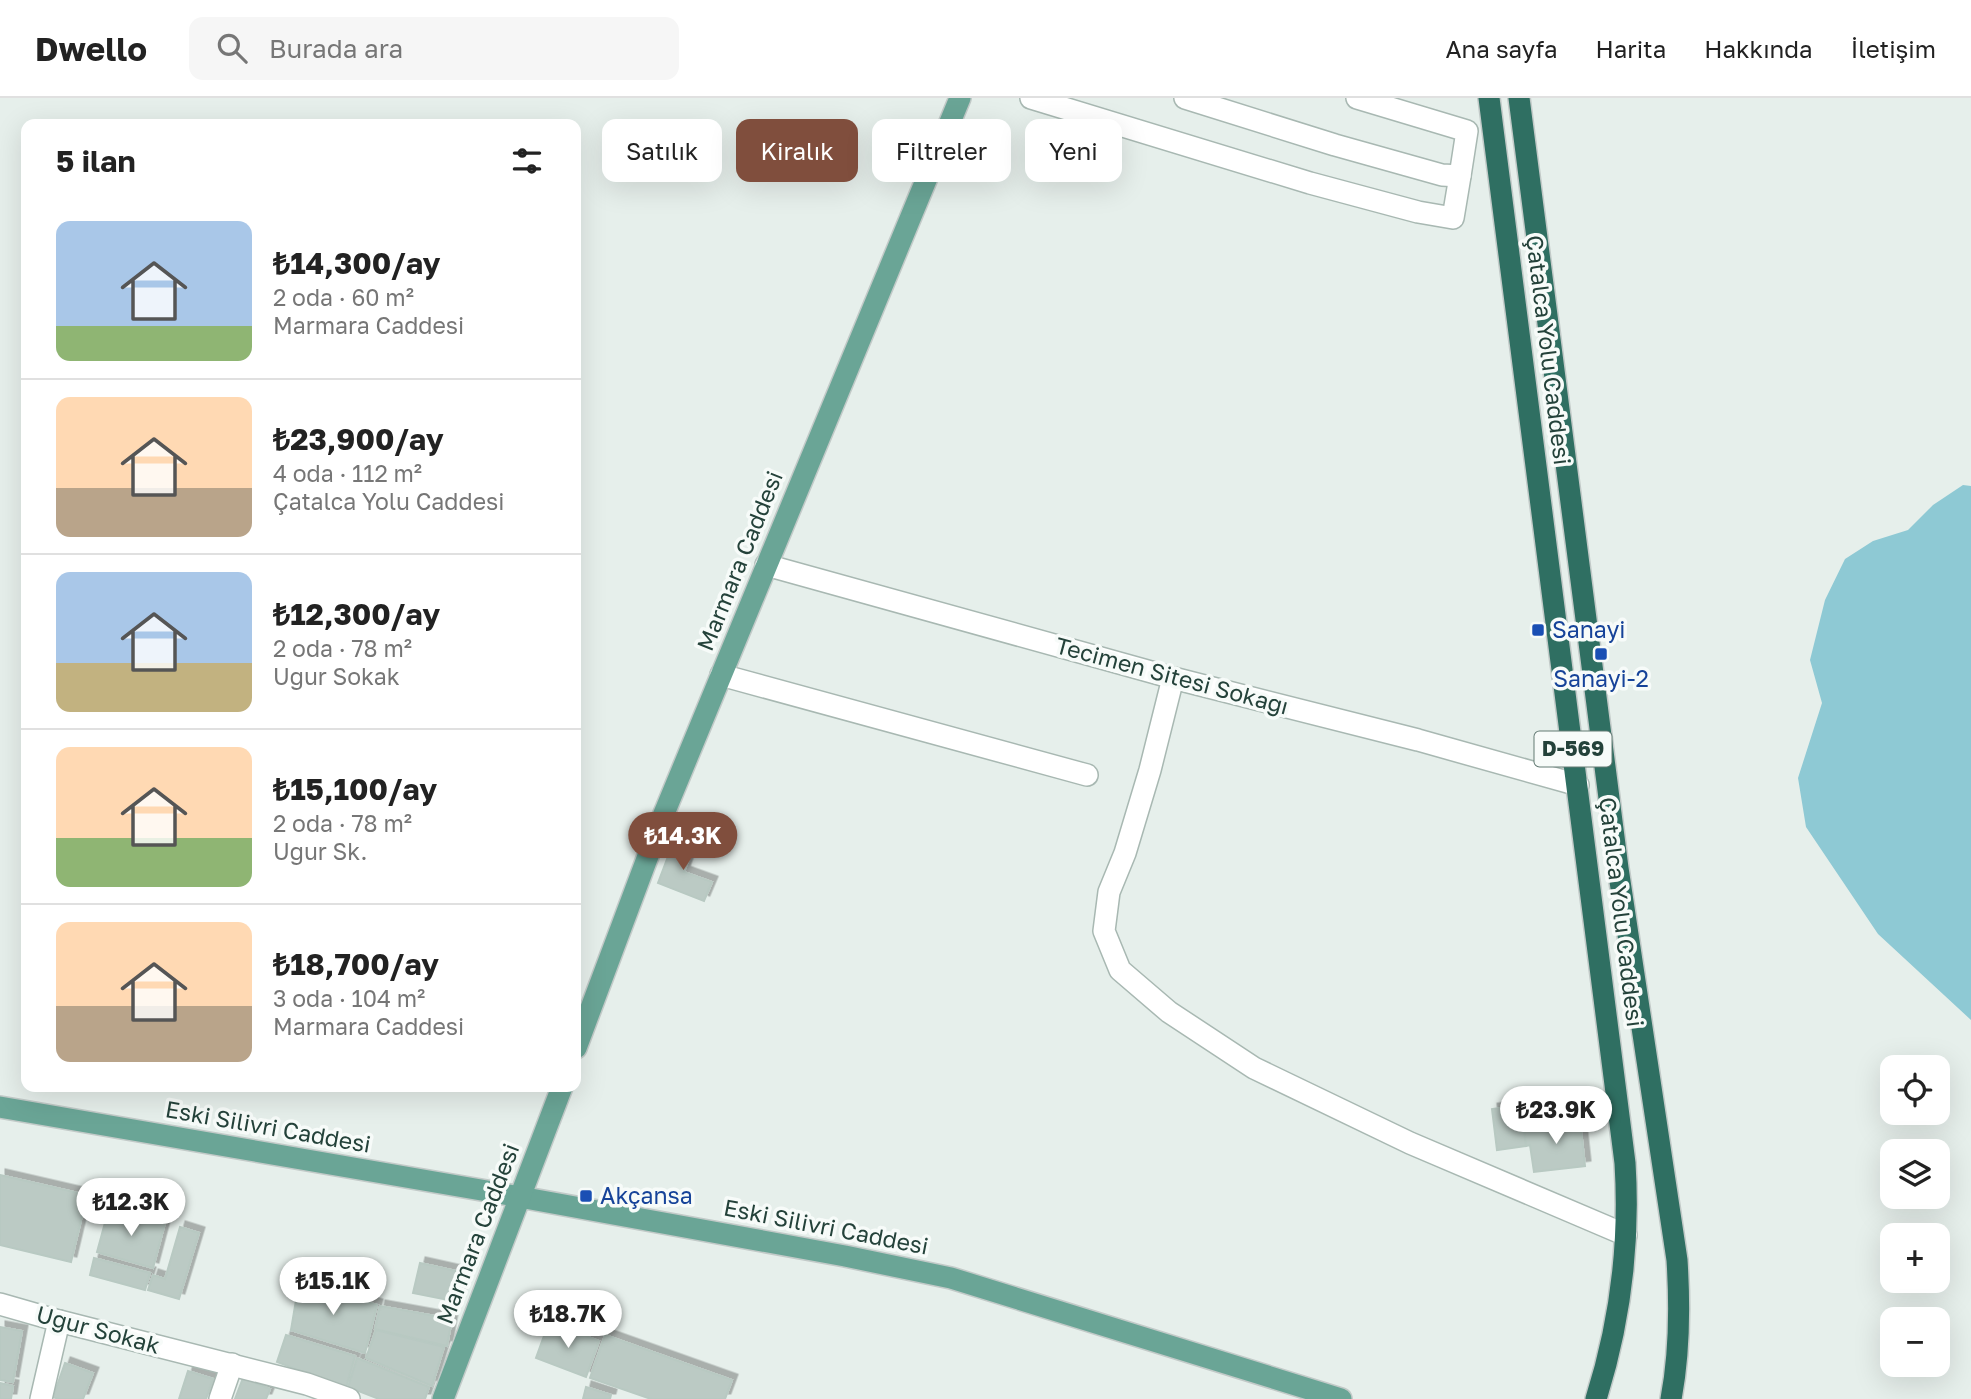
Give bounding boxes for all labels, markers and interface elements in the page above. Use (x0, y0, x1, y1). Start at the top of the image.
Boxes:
search box (189, 17, 679, 80)
text: Dwello (35, 29, 147, 68)
icon: search (213, 29, 251, 67)
text: Burada ara (269, 33, 403, 64)
text: Ana sayfa (1446, 34, 1557, 63)
text: Harita (1595, 34, 1666, 63)
text: Hakkında (1704, 34, 1813, 63)
text: İletişim (1851, 34, 1936, 63)
chip: Satılık (602, 119, 722, 182)
chip: Kiralık (736, 119, 858, 182)
chip: Filtreler (872, 119, 1011, 182)
chip: Yeni (1025, 119, 1122, 182)
icon: filters (508, 142, 546, 180)
text: 5 ilan (56, 143, 136, 179)
street label: Çatalca Yolu Caddesi (1521, 233, 1577, 466)
text: ₺14,300/ay (273, 245, 441, 281)
icon: home (112, 249, 196, 333)
text: 2 oda · 60 m² (273, 283, 414, 311)
text: Marmara Caddesi (273, 311, 464, 339)
text: ₺23,900/ay (273, 421, 444, 457)
icon: home (112, 425, 196, 509)
text: 4 oda · 112 m² (273, 459, 422, 487)
street label: Marmara Caddesi (690, 467, 788, 655)
text: Çatalca Yolu Caddesi (273, 487, 504, 515)
text: ₺12,300/ay (273, 596, 440, 632)
icon: home (112, 600, 196, 684)
place label: Sanayi (1552, 615, 1625, 643)
marker: Sanayi (1530, 622, 1546, 638)
street label: Tecimen Sitesi Sokağı (1053, 630, 1292, 720)
text: 2 oda · 78 m² (273, 634, 412, 662)
marker: Sanayi-2 (1593, 646, 1609, 662)
text: Uğur Sokak (273, 662, 400, 690)
place label: Sanayi-2 (1553, 664, 1649, 692)
road number: D-569 (1534, 732, 1612, 766)
text: ₺15,100/ay (273, 771, 437, 807)
icon: home (112, 775, 196, 859)
street label: Çatalca Yolu Caddesi (1594, 795, 1650, 1028)
text: 2 oda · 78 m² (273, 809, 412, 837)
pin: ₺14.3K (626, 812, 740, 872)
text: ₺14.3K (644, 821, 722, 849)
text: Uğur Sk. (273, 837, 367, 865)
text: ₺18,700/ay (273, 946, 439, 982)
icon: home (112, 950, 196, 1034)
text: 3 oda · 104 m² (273, 984, 425, 1012)
text: Marmara Caddesi (273, 1012, 464, 1040)
map controls (1880, 1055, 1950, 1377)
button: locate (1880, 1055, 1950, 1125)
pin: ₺23.9K (1499, 1086, 1613, 1146)
street label: Eski Silivri Caddesi (163, 1094, 373, 1158)
text: ₺23.9K (1516, 1095, 1596, 1123)
street label: Marmara Caddesi (430, 1139, 524, 1328)
button: layers (1880, 1139, 1950, 1209)
pin: ₺12.3K (74, 1178, 188, 1238)
place label: Akçansa (600, 1181, 693, 1209)
text: ₺12.3K (92, 1187, 170, 1215)
marker: Akçansa (578, 1188, 594, 1204)
street label: Eski Silivri Caddesi (721, 1192, 931, 1260)
button: + (1880, 1223, 1950, 1293)
pin: ₺15.1K (276, 1258, 390, 1317)
text: ₺15.1K (296, 1266, 370, 1294)
pin: ₺18.7K (511, 1290, 625, 1350)
street label: Uğur Sokak (33, 1299, 163, 1359)
text: ₺18.7K (530, 1299, 606, 1327)
button: − (1880, 1307, 1950, 1377)

